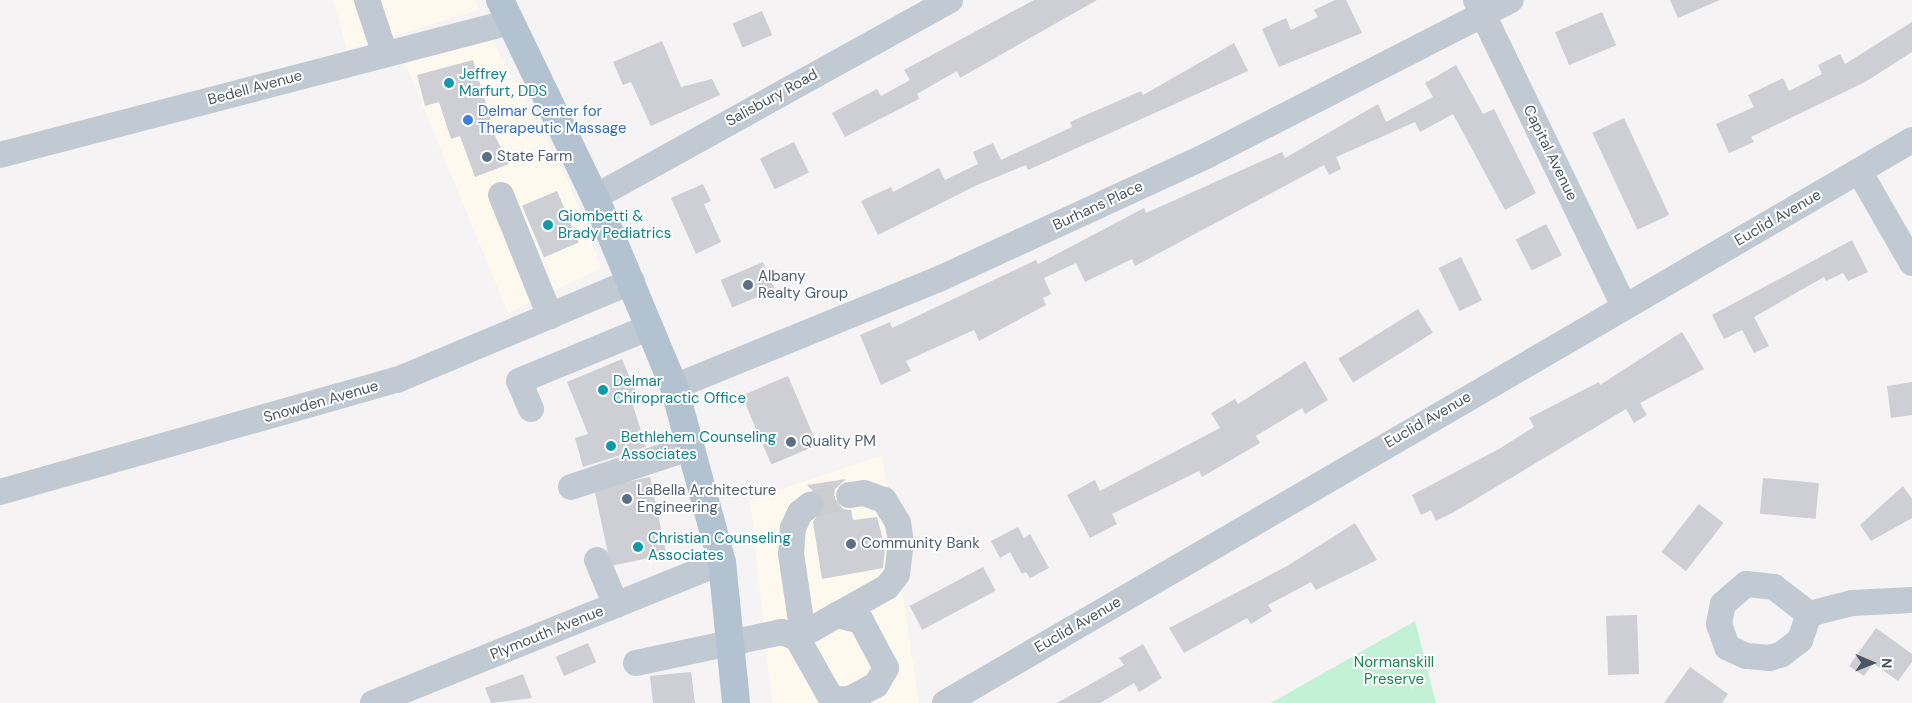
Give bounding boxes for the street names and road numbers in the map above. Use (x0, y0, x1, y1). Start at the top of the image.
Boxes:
street label: Salisbury Road (723, 65, 821, 131)
street label: Bedell Avenue (206, 67, 304, 109)
street label: Capital Avenue (1519, 102, 1581, 204)
street label: Burhans Place (1050, 177, 1146, 235)
street label: Euclid Avenue (1732, 186, 1824, 250)
street label: Snowden Avenue (262, 377, 380, 427)
street label: Euclid Avenue (1382, 388, 1474, 452)
street label: Euclid Avenue (1032, 593, 1124, 657)
street label: Plymouth Avenue (488, 602, 606, 664)

